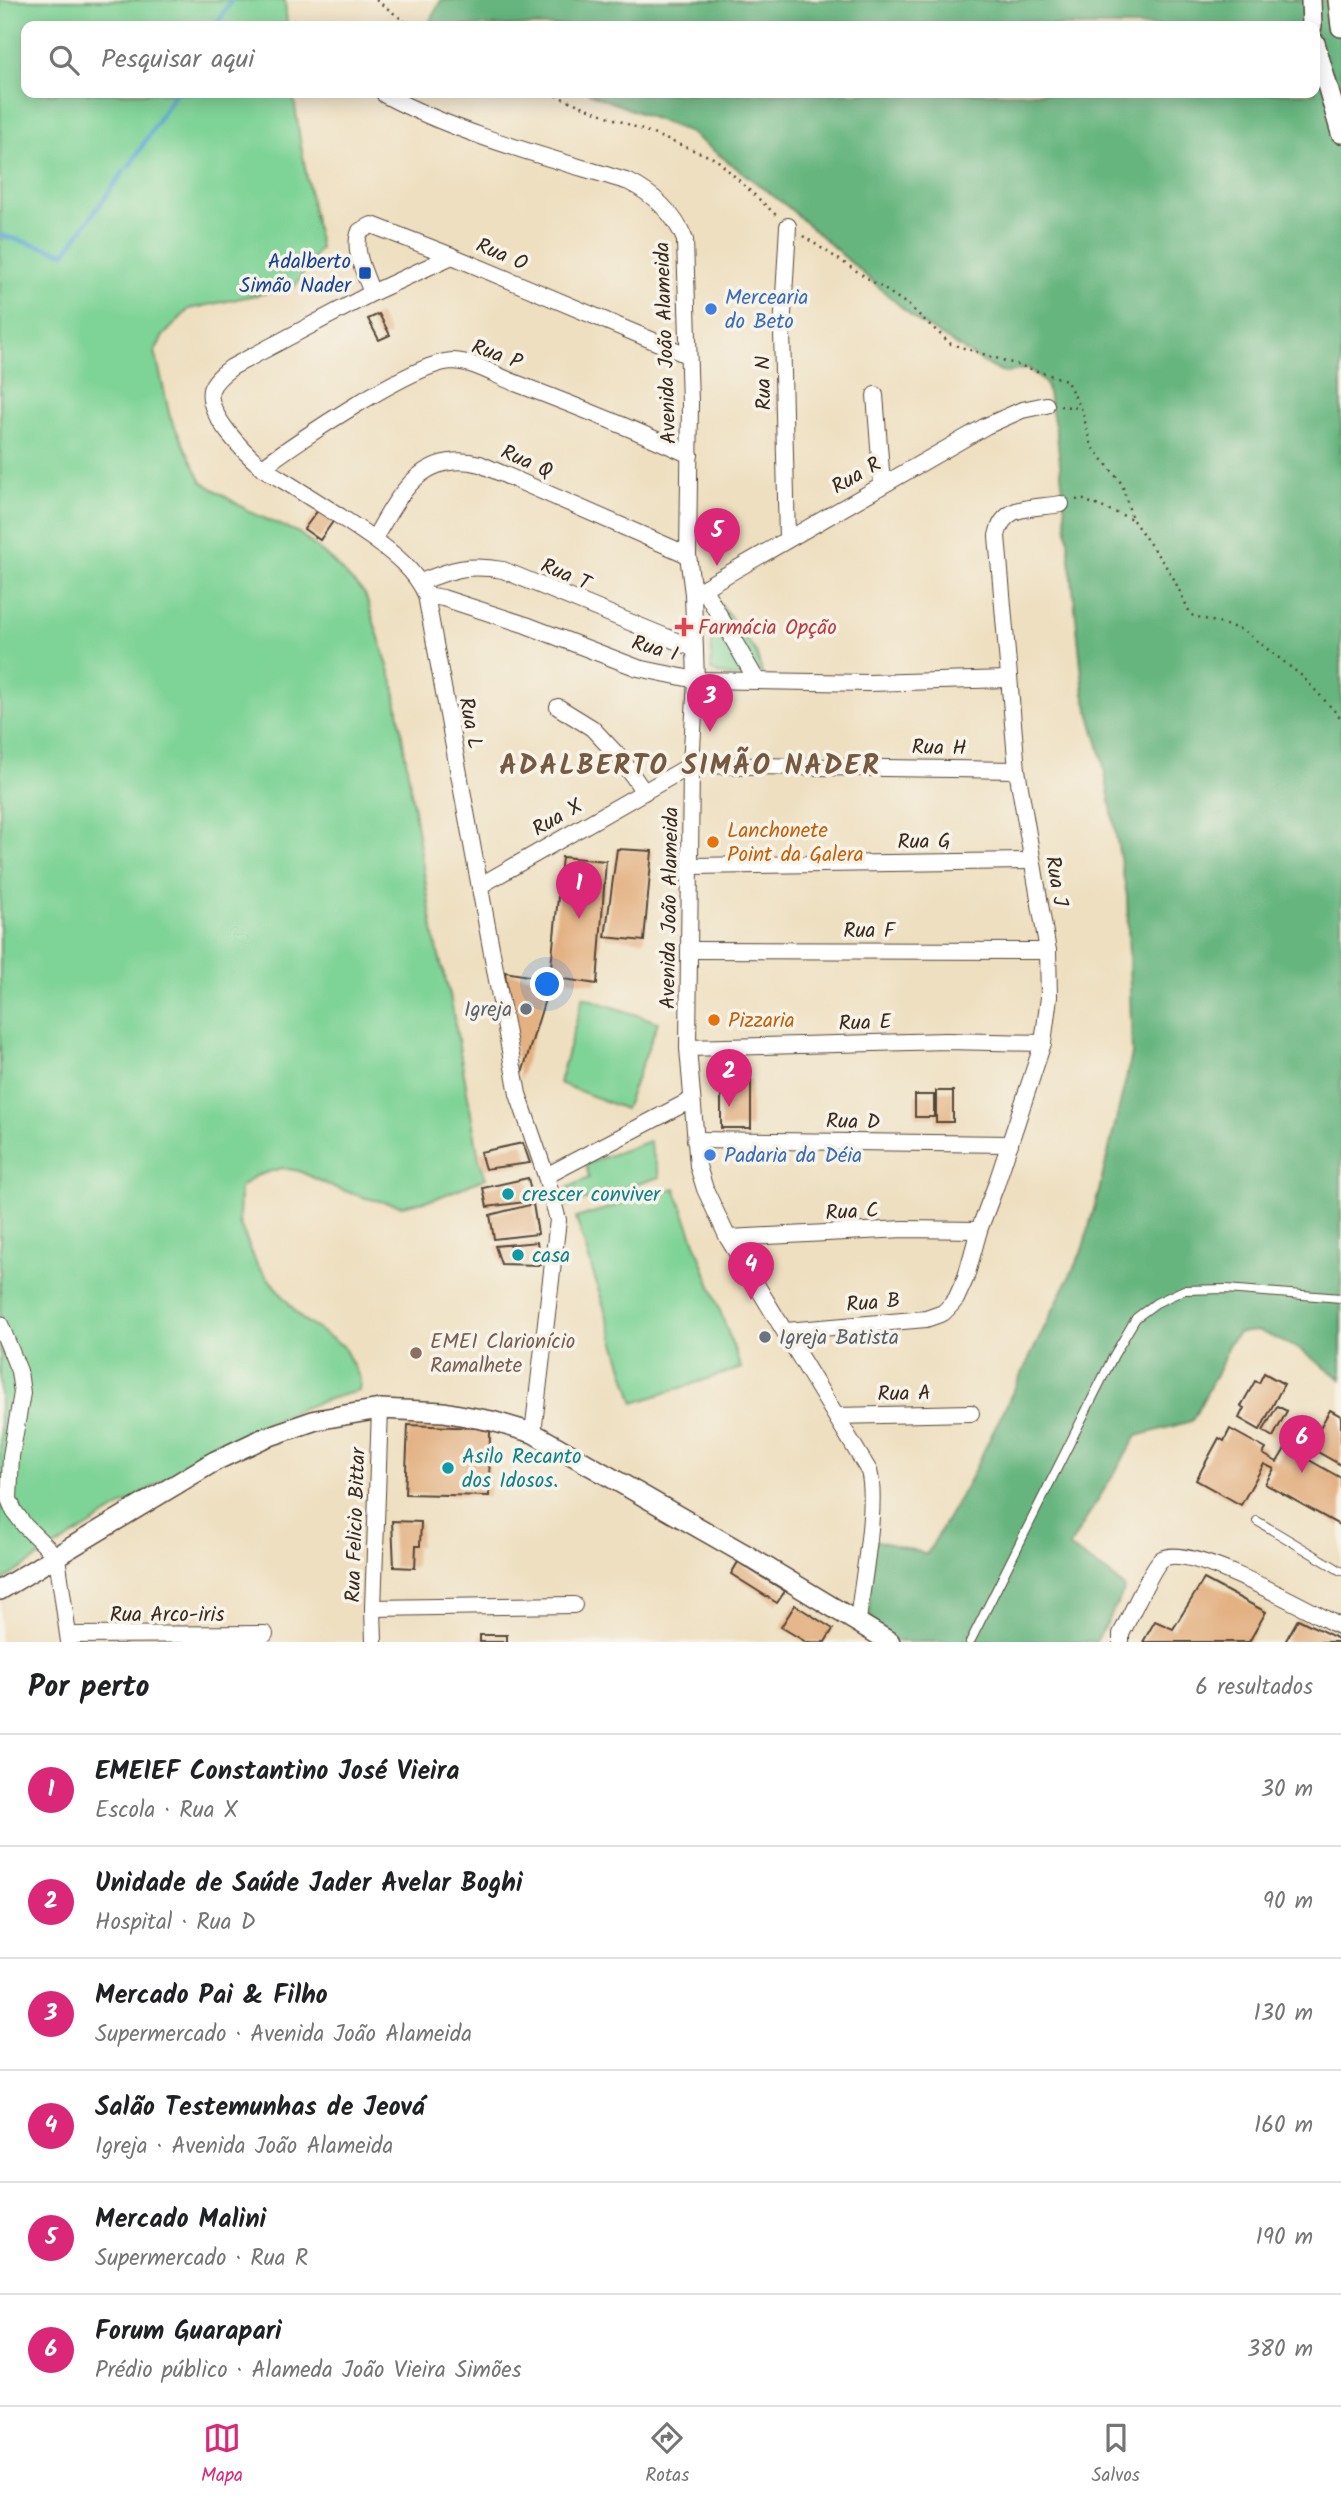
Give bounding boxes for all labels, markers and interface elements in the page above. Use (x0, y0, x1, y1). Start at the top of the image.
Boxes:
search box (21, 21, 1320, 98)
text: Pesquisar aqui (101, 39, 254, 81)
icon: search (45, 41, 83, 79)
street label: Rua O (470, 230, 533, 281)
street label: Avenida João Alameida (646, 241, 687, 445)
place label: Adalberto Simão Nader (239, 246, 352, 303)
marker: Adalberto Simão Nader (357, 265, 373, 281)
place label: Mercearia do Beto (725, 282, 808, 339)
marker: Mercearia do Beto (703, 301, 719, 317)
street label: Rua P (466, 331, 527, 380)
street label: Rua N (748, 355, 781, 411)
street label: Rua Q (495, 436, 558, 488)
street label: Rua R (826, 449, 888, 504)
pin: 5 (694, 508, 740, 566)
street label: Rua T (535, 550, 597, 601)
place label: Farmácia Opção (698, 612, 837, 645)
marker: Farmácia Opção (676, 619, 692, 635)
street label: Rua I (627, 627, 682, 672)
pin: 3 (687, 674, 733, 732)
street label: Rua L (448, 695, 491, 752)
street label: Rua H (911, 732, 967, 765)
district label: ADALBERTO SIMÃO NADER (499, 744, 881, 789)
street label: Rua X (526, 790, 590, 846)
street label: Avenida João Alameida (652, 807, 689, 1010)
place label: Lanchonete Point da Galera (727, 815, 863, 872)
street label: Rua G (897, 826, 951, 859)
marker: Lanchonete Point da Galera (705, 834, 721, 850)
street label: Rua J (1035, 854, 1076, 910)
pin: 1 (556, 861, 602, 919)
street label: Rua F (843, 915, 897, 948)
your location (530, 967, 564, 1001)
place label: Igreja (464, 994, 512, 1027)
marker: Igreja (518, 1001, 534, 1017)
place label: Pizzaria (728, 1005, 795, 1038)
street label: Rua E (838, 1006, 893, 1041)
marker: Pizzaria (706, 1012, 722, 1028)
pin: 2 (706, 1049, 752, 1107)
street label: Rua D (826, 1106, 880, 1139)
place label: Padaria da Déia (724, 1140, 862, 1173)
marker: Padaria da Déia (702, 1147, 718, 1163)
place label: crescer conviver (522, 1179, 661, 1212)
marker: crescer conviver (500, 1186, 516, 1202)
street label: Rua C (825, 1195, 880, 1230)
place label: casa (532, 1240, 570, 1273)
pin: 4 (728, 1242, 774, 1300)
marker: casa (510, 1247, 526, 1263)
street label: Rua B (845, 1285, 901, 1322)
place label: Igreja Batista (779, 1322, 899, 1355)
place label: EMEI Clarionício Ramalhete (430, 1326, 575, 1383)
marker: Igreja Batista (757, 1329, 773, 1345)
marker: EMEI Clarionício Ramalhete (408, 1345, 424, 1361)
street label: Rua A (877, 1378, 931, 1411)
pin: 6 (1279, 1415, 1325, 1473)
place label: Asilo Recanto dos Idosos. (462, 1441, 582, 1498)
street label: Rua Felicio Bittar (337, 1446, 376, 1603)
marker: Asilo Recanto dos Idosos. (440, 1460, 456, 1476)
street label: Rua Arco-iris (110, 1599, 224, 1632)
text: Por perto (28, 1664, 149, 1712)
text: 6 resultados (1195, 1670, 1313, 1706)
text: EMEIEF Constantino José Vieira (95, 1751, 460, 1793)
text: 1 (48, 1772, 54, 1808)
text: 30 m (1261, 1772, 1313, 1808)
text: Escola · Rua X (95, 1793, 238, 1829)
text: Unidade de Saúde Jader Avelar Boghi (95, 1863, 523, 1905)
text: 2 (44, 1884, 58, 1920)
text: 90 m (1263, 1884, 1313, 1920)
text: Hospital · Rua D (95, 1905, 256, 1941)
text: Mercado Pai & Filho (95, 1975, 328, 2017)
text: 3 (45, 1996, 57, 2032)
text: 130 m (1254, 1996, 1313, 2032)
text: Supermercado · Avenida João Alameida (95, 2017, 472, 2053)
text: Salão Testemunhas de Jeová (95, 2087, 425, 2129)
text: 4 (45, 2108, 57, 2144)
text: 160 m (1254, 2108, 1313, 2144)
text: Igreja · Avenida João Alameida (95, 2129, 393, 2165)
text: Mercado Malini (95, 2199, 266, 2241)
text: 5 (45, 2220, 57, 2256)
text: 190 m (1256, 2220, 1313, 2256)
text: Supermercado · Rua R (95, 2241, 308, 2277)
text: Forum Guarapari (95, 2311, 282, 2353)
text: 6 (45, 2332, 57, 2368)
text: 380 m (1247, 2332, 1313, 2368)
text: Prédio público · Alameda João Vieira Simões (95, 2353, 521, 2389)
tab: Mapa (201, 2419, 243, 2491)
tab: Rotas (645, 2419, 689, 2491)
tab: Salvos (1092, 2419, 1140, 2491)

